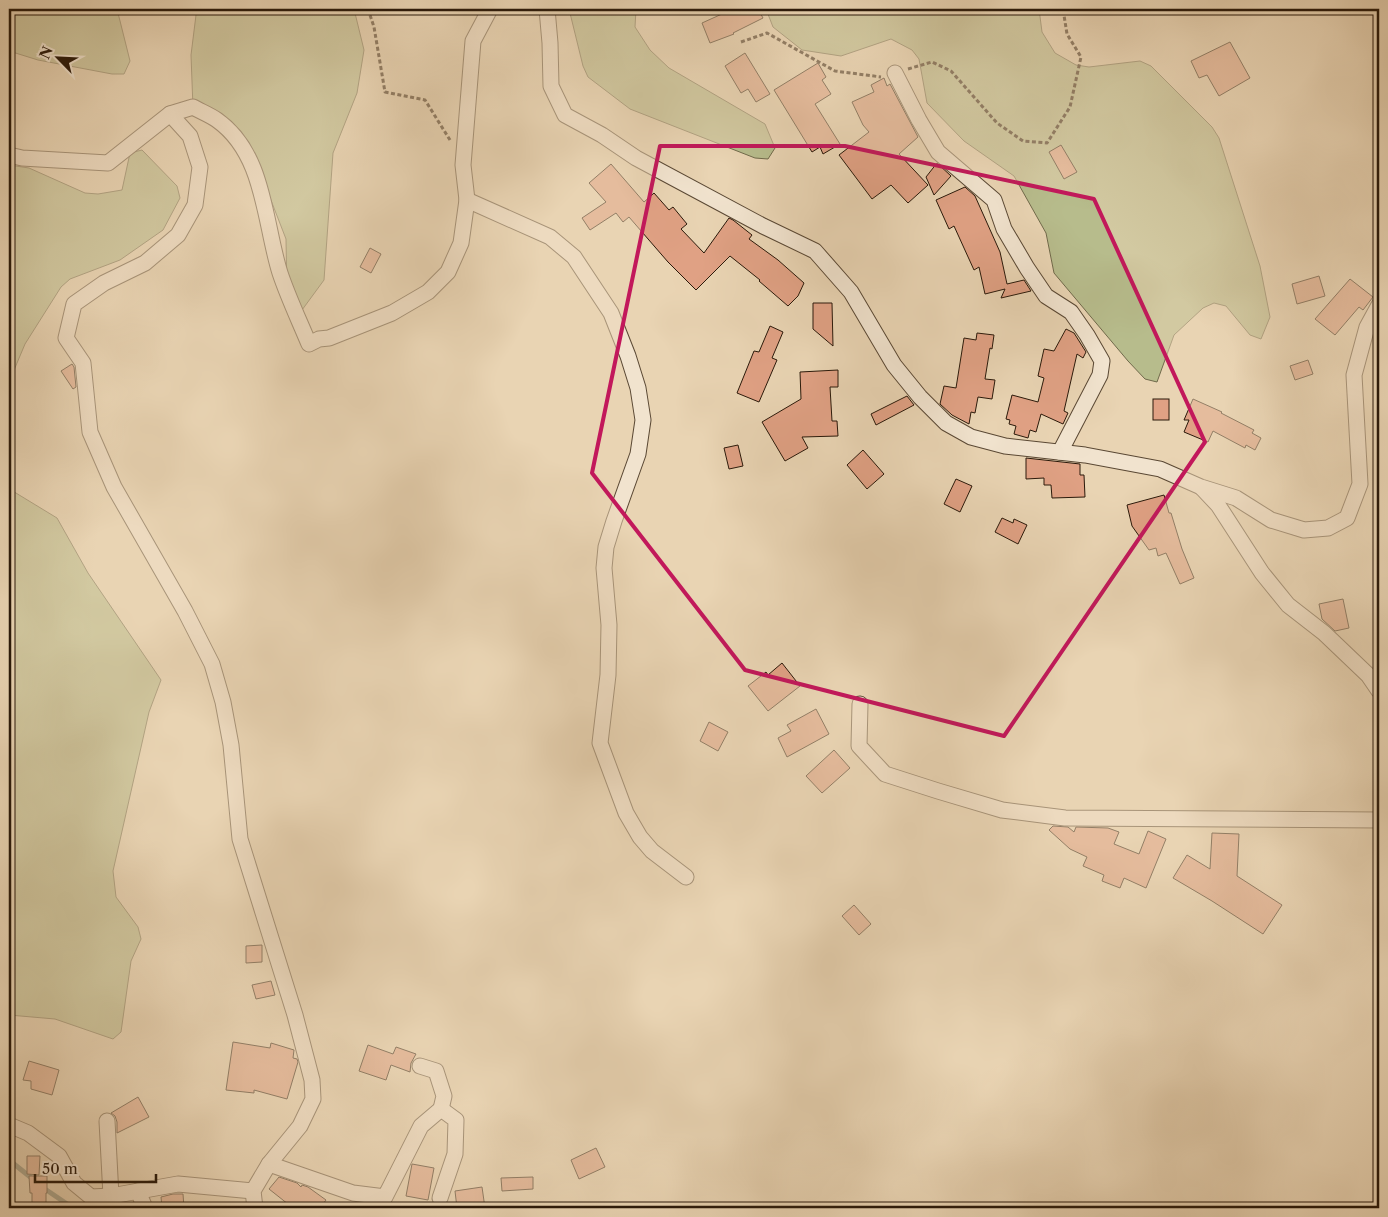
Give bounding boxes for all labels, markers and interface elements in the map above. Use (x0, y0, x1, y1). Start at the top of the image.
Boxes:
north arrow (32, 32, 82, 82)
text: N (35, 43, 57, 62)
scale bar (35, 1152, 156, 1184)
text: 50 m (42, 1159, 78, 1178)

